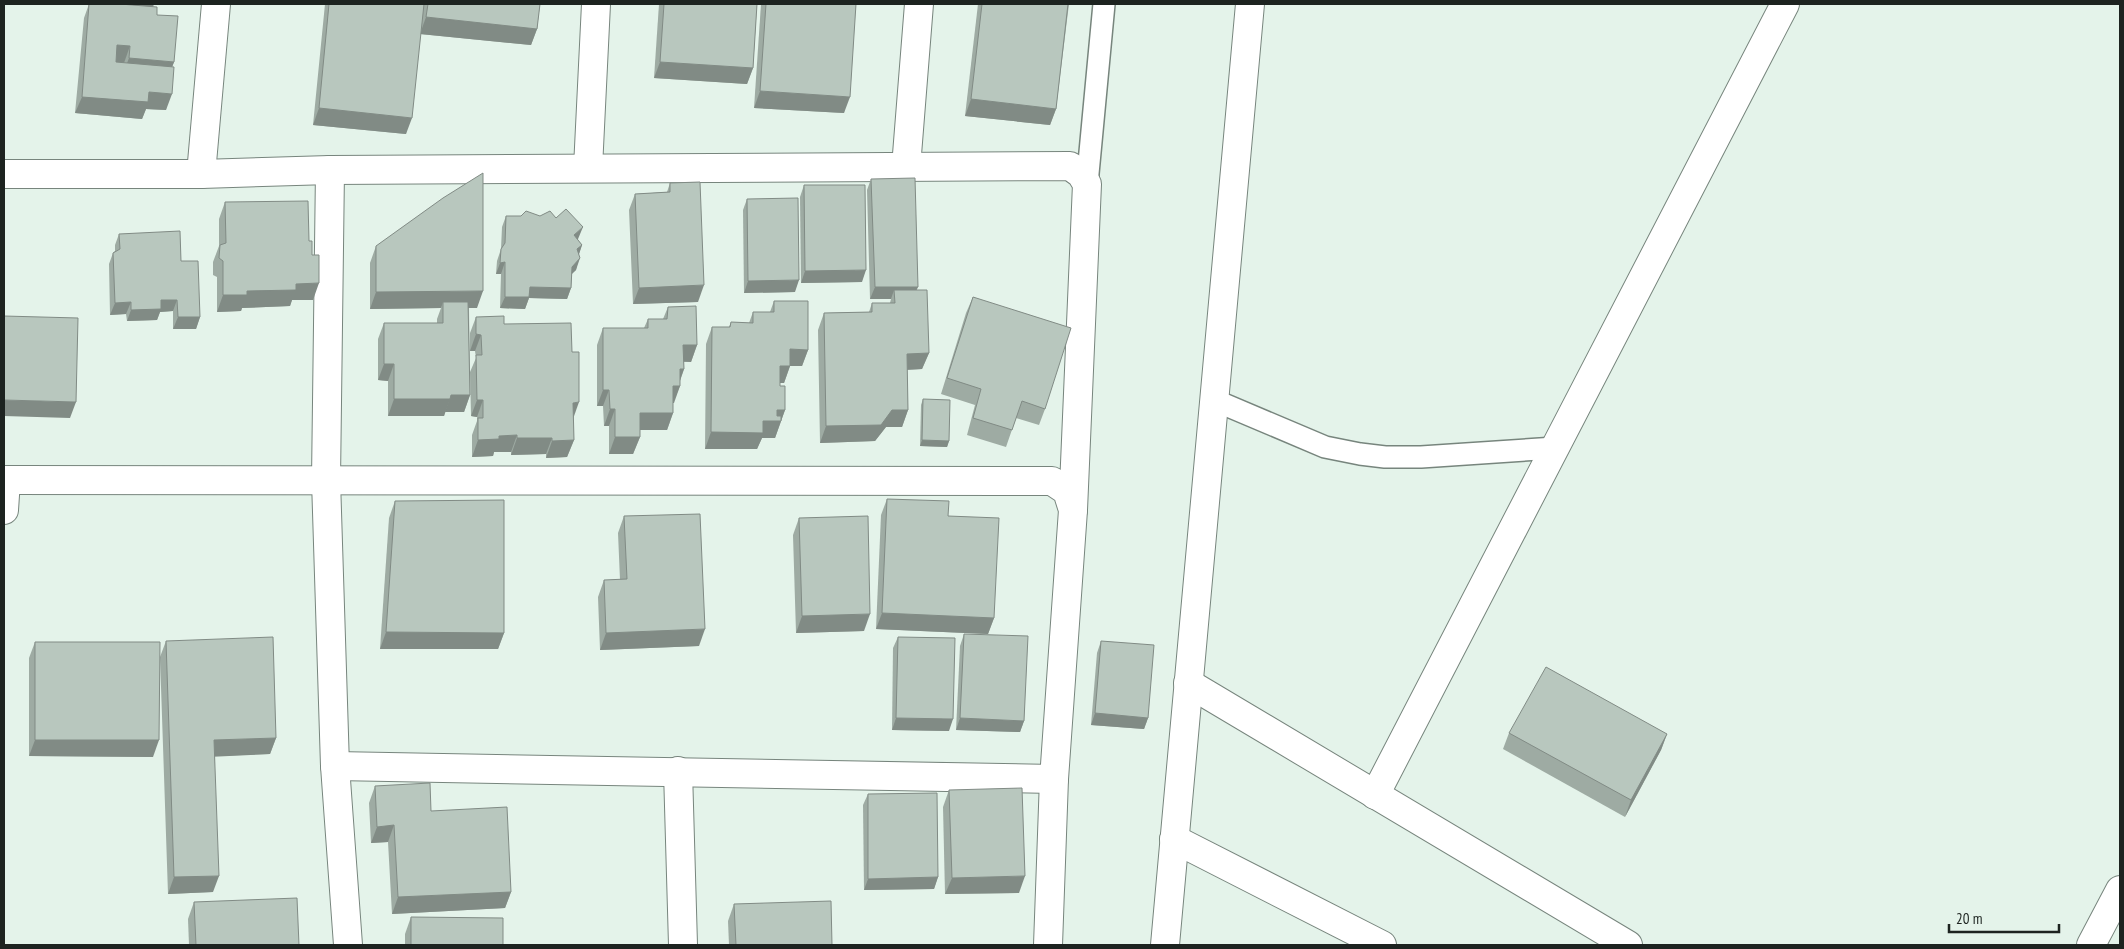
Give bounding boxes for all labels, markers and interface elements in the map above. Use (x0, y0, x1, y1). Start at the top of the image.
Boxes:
scale bar (1949, 902, 2059, 934)
text: 20 m (1956, 909, 1982, 928)

